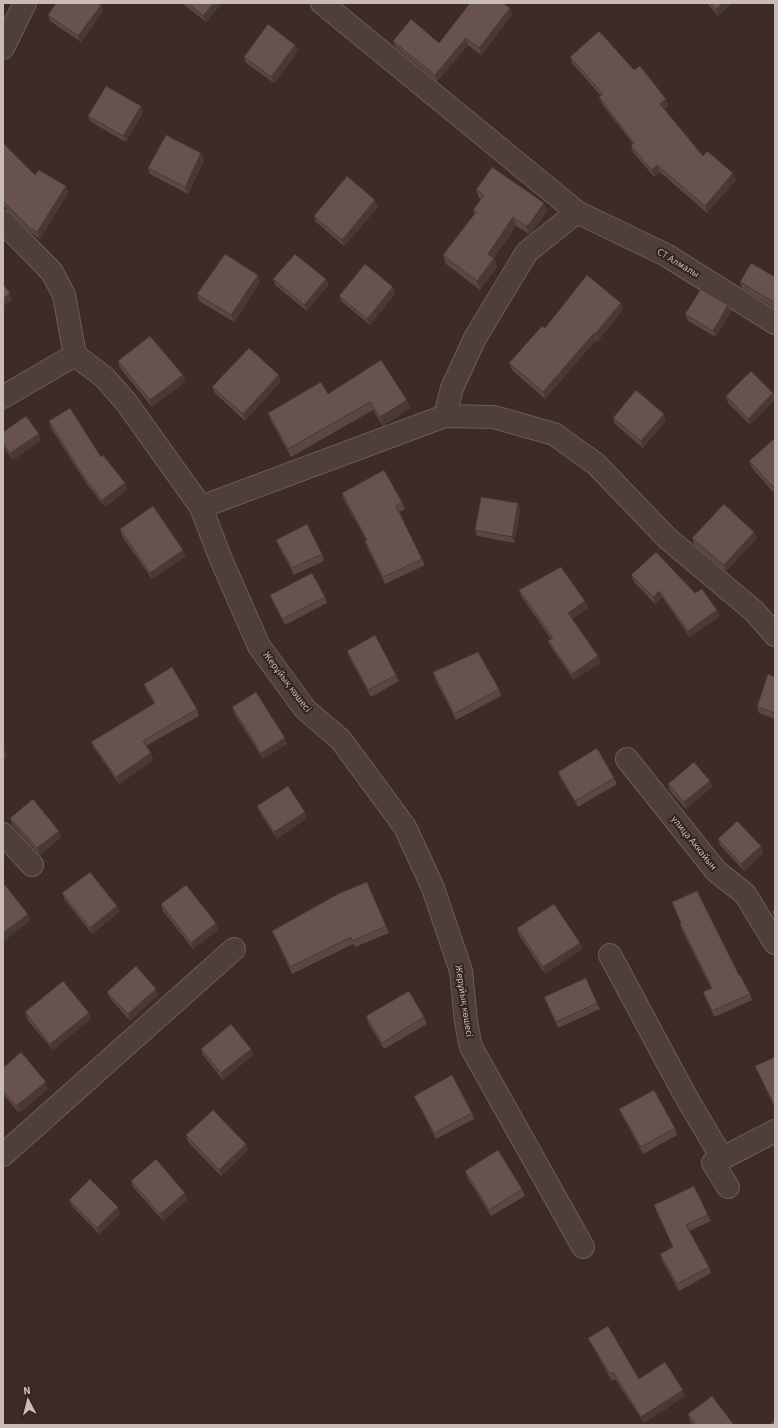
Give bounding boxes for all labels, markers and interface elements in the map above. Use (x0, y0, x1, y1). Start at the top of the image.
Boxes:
street label: СТ Алмалы (654, 245, 702, 281)
street label: Жерұйық көшесі (260, 649, 314, 715)
street label: улица Аккайын (668, 813, 720, 873)
street label: Жерұйық көшесі (451, 964, 477, 1038)
north arrow (8, 1380, 48, 1420)
text: N (22, 1383, 31, 1398)

